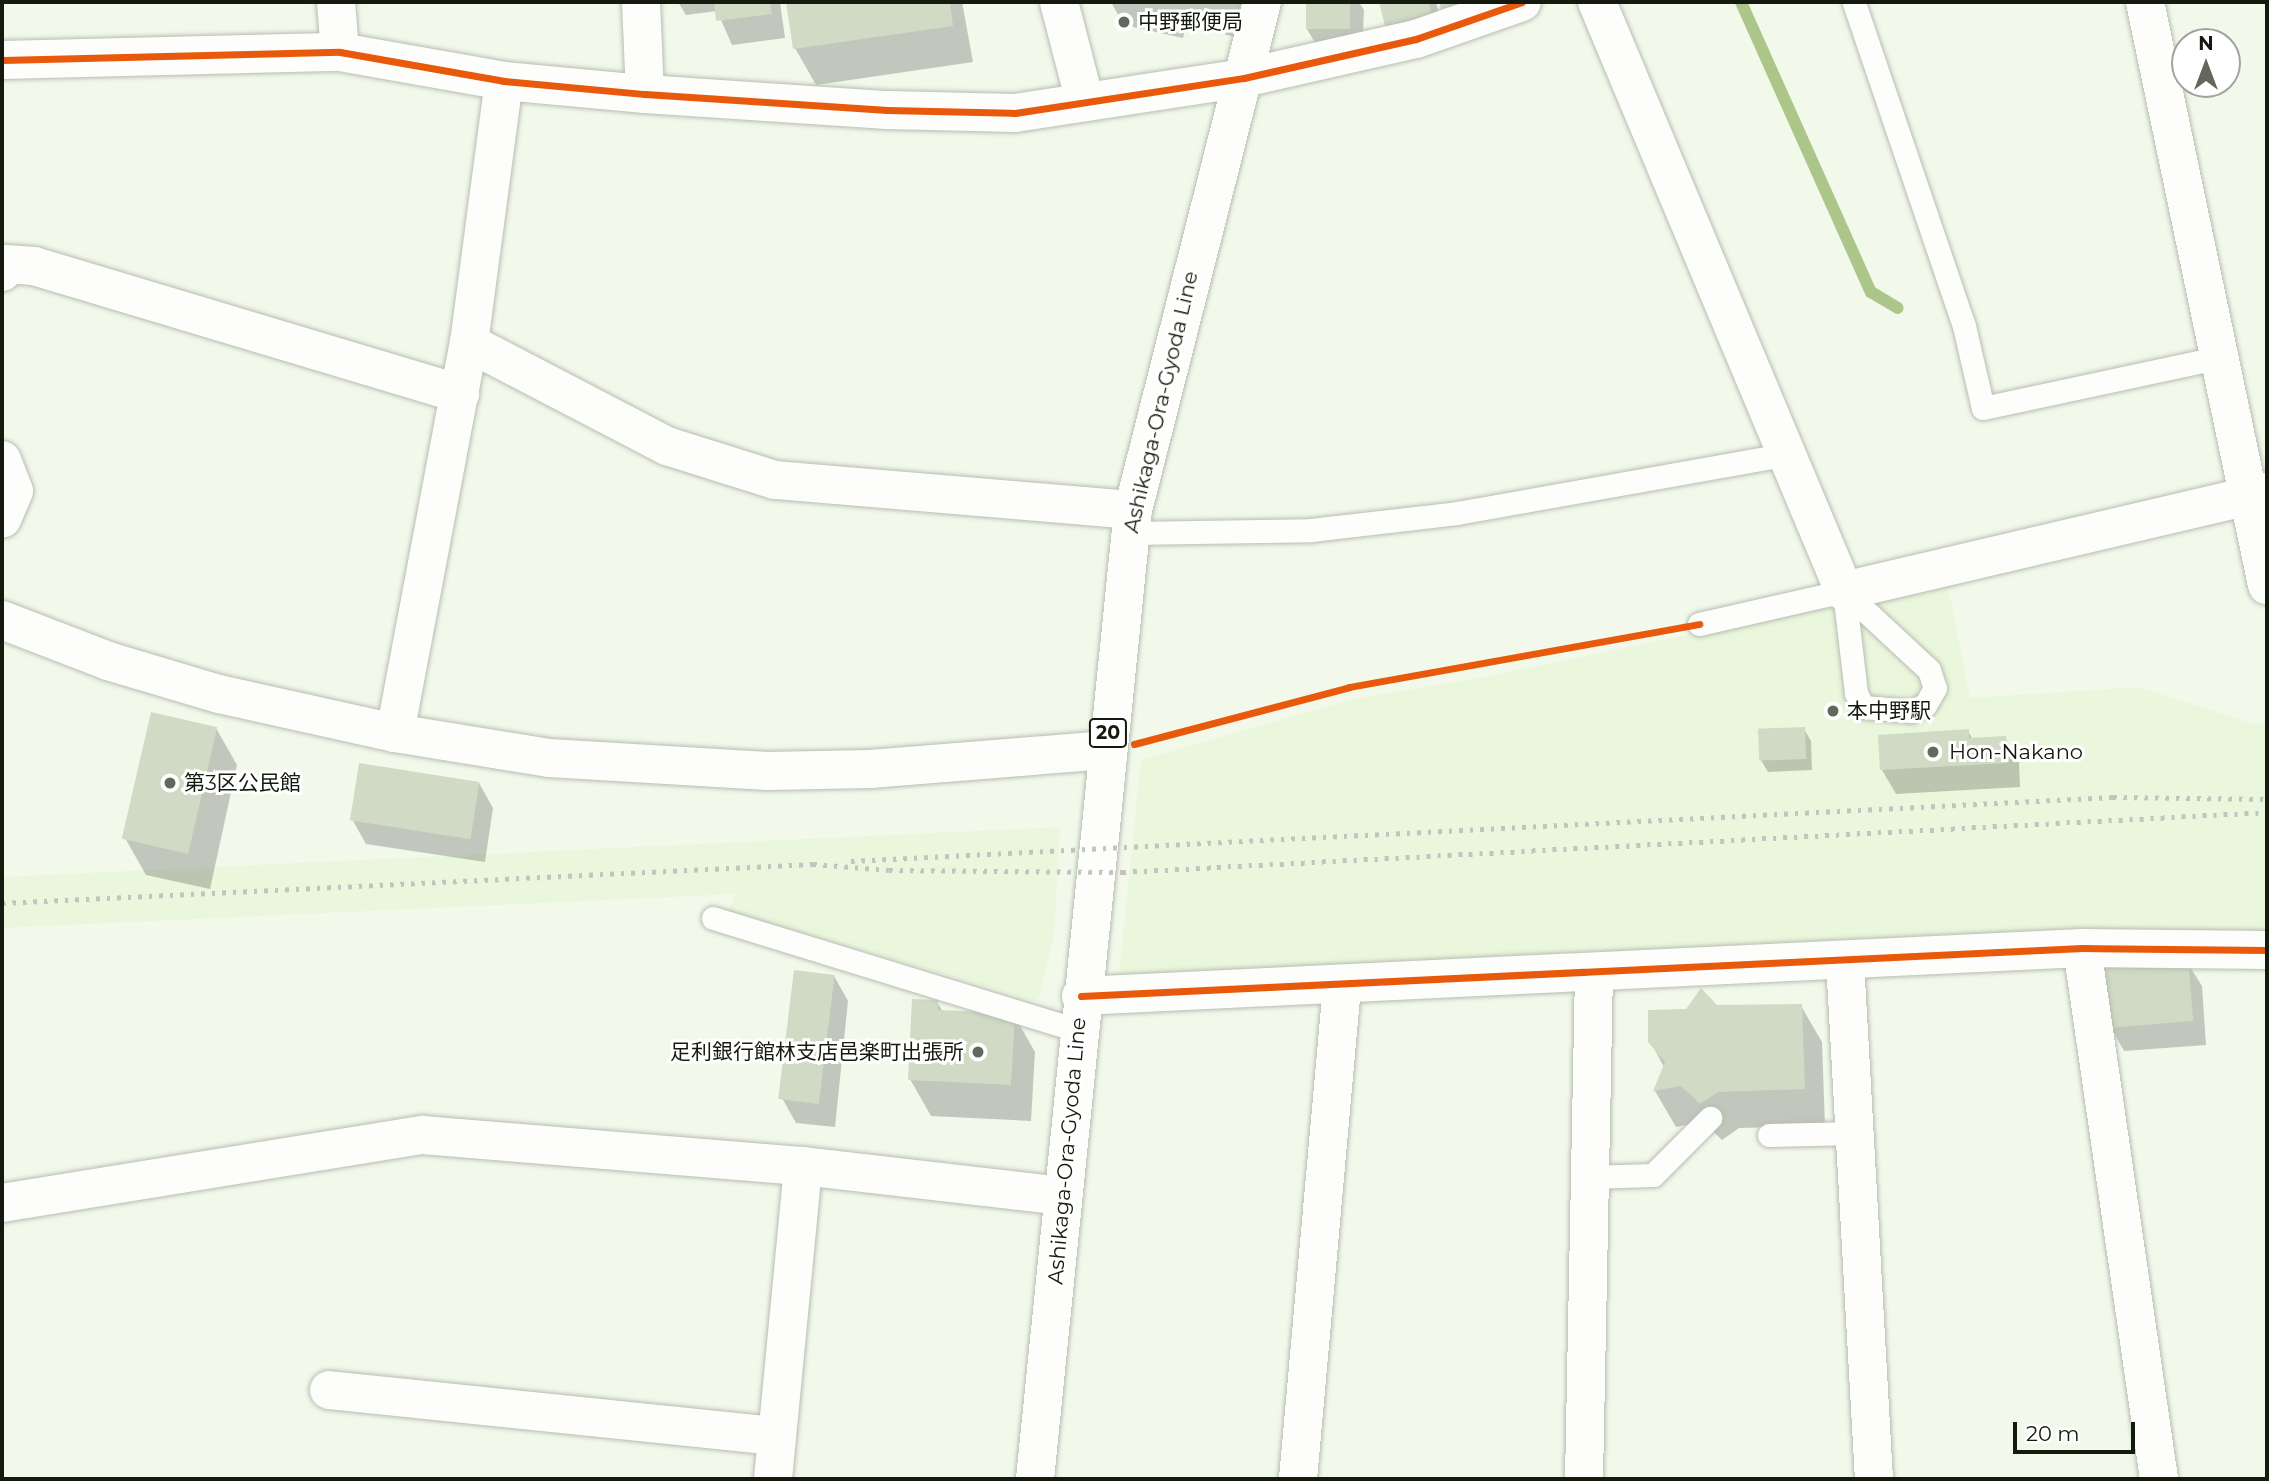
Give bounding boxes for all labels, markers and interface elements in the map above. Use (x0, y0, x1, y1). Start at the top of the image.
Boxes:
place label: 中野郵便局 (1138, 9, 1243, 35)
marker: 中野郵便局 (1116, 14, 1132, 30)
north arrow (2171, 28, 2241, 98)
text: N (2198, 32, 2214, 55)
street label: Ashikaga-Ora-Gyoda Line (1119, 269, 1203, 535)
place label: 本中野駅 (1847, 698, 1931, 724)
marker: 本中野駅 (1825, 703, 1841, 719)
road number: 20 (1089, 718, 1127, 748)
place label: Hon-Nakano (1949, 739, 2083, 765)
marker: Hon-Nakano (1923, 742, 1943, 762)
place label: 第3区公民館 (184, 770, 301, 796)
marker: 第3区公民館 (162, 775, 178, 791)
street label: Ashikaga-Ora-Gyoda Line (1043, 1016, 1091, 1286)
place label: 足利銀行館林支店邑楽町出張所 (670, 1039, 964, 1065)
marker: 足利銀行館林支店邑楽町出張所 (970, 1044, 986, 1060)
scale bar (2017, 1408, 2140, 1452)
text: 20 m (2026, 1421, 2080, 1446)

